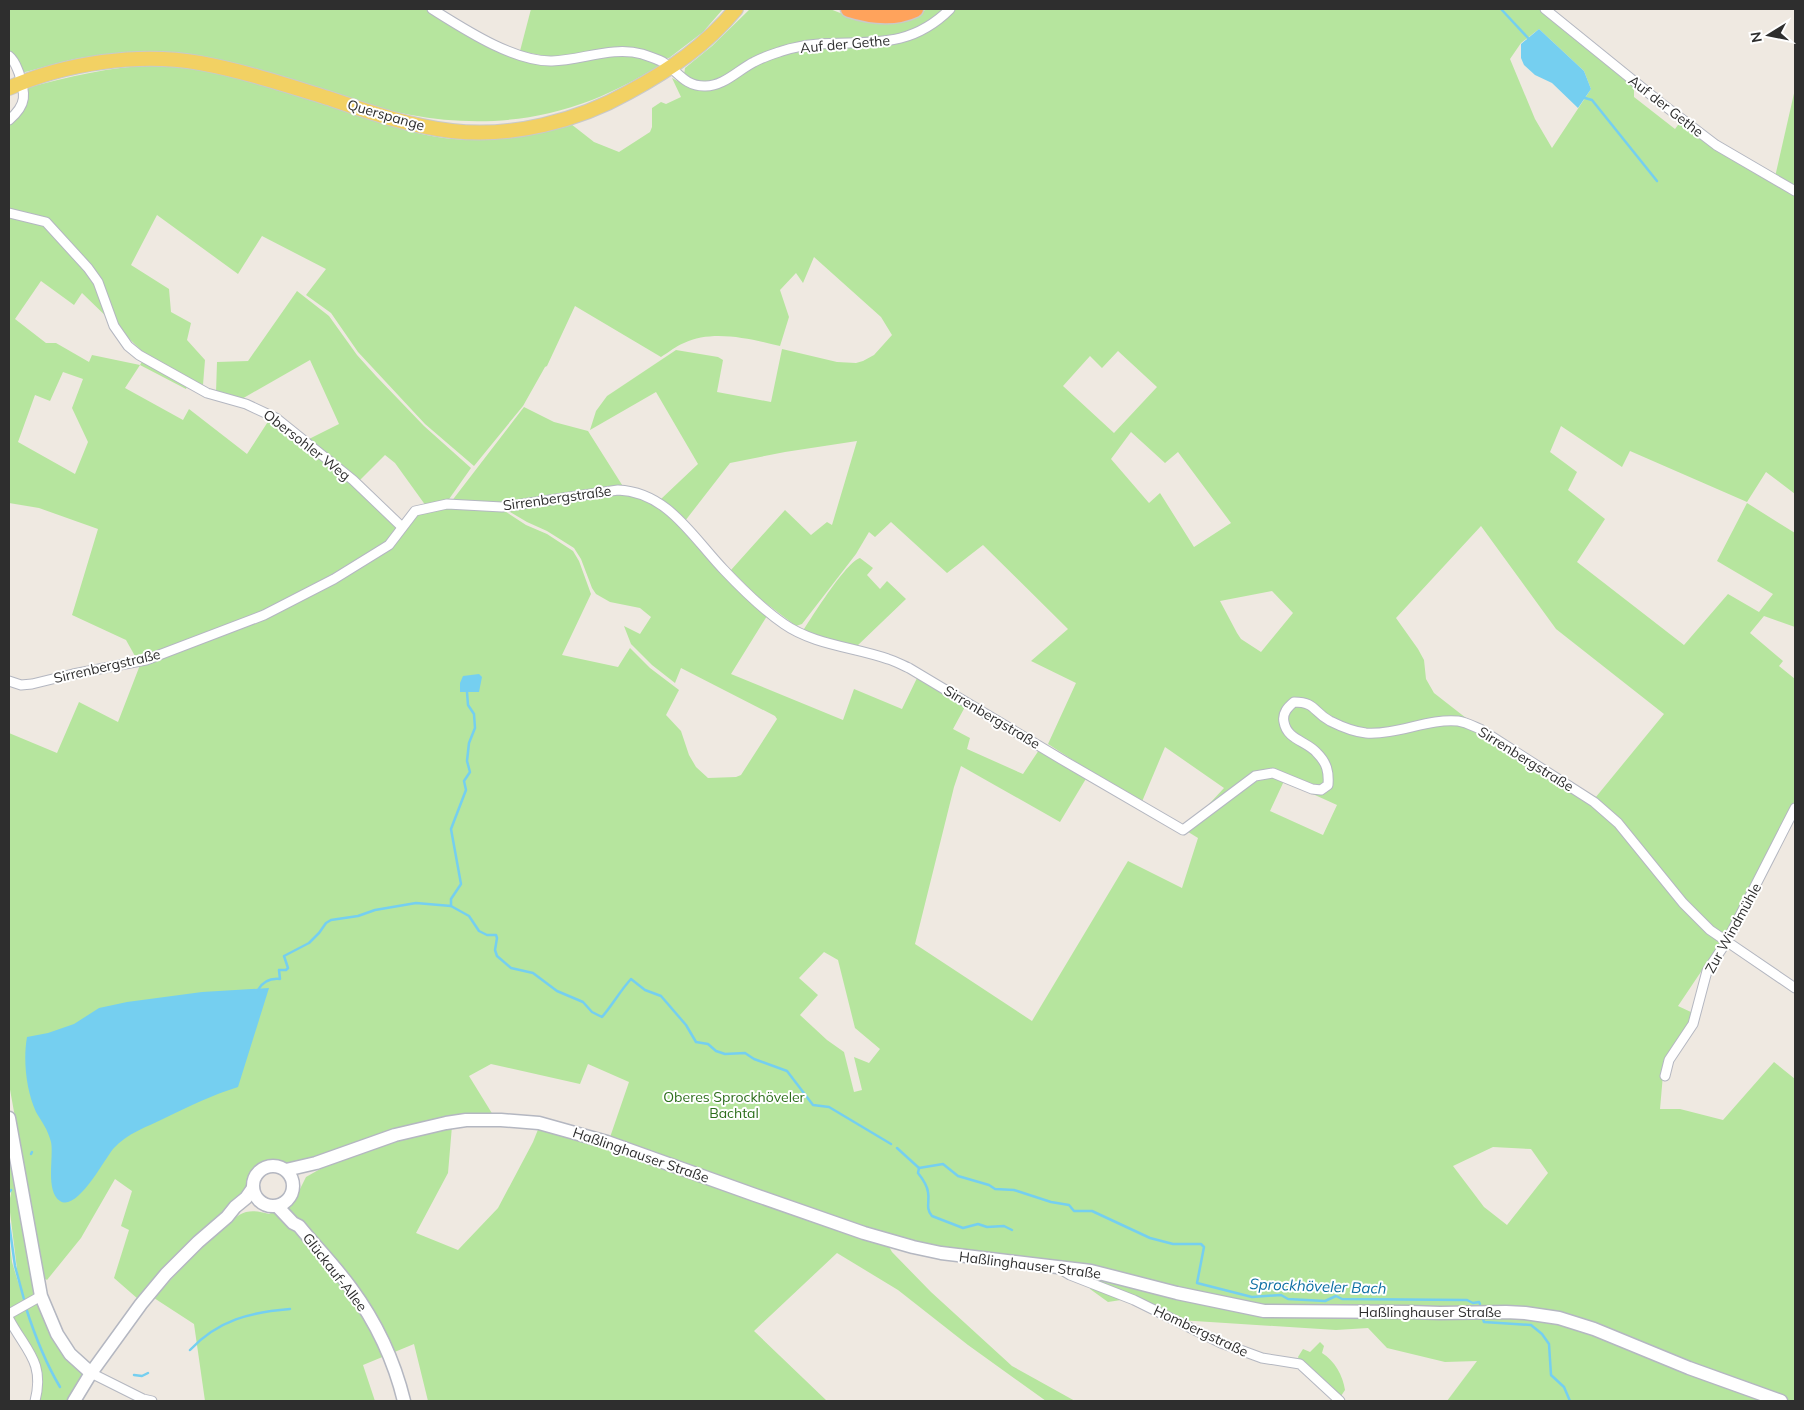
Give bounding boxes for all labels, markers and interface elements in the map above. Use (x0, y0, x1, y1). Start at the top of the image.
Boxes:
north arrow (1744, 10, 1794, 60)
text: N (1746, 30, 1766, 44)
street label: Auf der Gethe (799, 31, 891, 57)
street label: Auf der Gethe (1625, 71, 1707, 141)
street label: Querspange (345, 95, 427, 135)
street label: Obersohler Weg (260, 405, 354, 485)
street label: Sirrenbergstraße (502, 481, 612, 515)
street label: Sirrenbergstraße (52, 645, 162, 687)
street label: Sirrenbergstraße (941, 681, 1043, 753)
street label: Sirrenbergstraße (1475, 722, 1577, 796)
street label: Zur Windmühle (1701, 880, 1765, 976)
park label: Oberes Sprockhöveler Bachtal (663, 1088, 806, 1122)
street label: Haßlinghauser Straße (571, 1123, 711, 1187)
street label: Glückauf-Allee (299, 1229, 371, 1315)
street label: Haßlinghauser Straße (958, 1247, 1102, 1283)
water label: Sprockhöveler Bach (1249, 1274, 1387, 1298)
street label: Hombergstraße (1151, 1301, 1251, 1361)
street label: Haßlinghauser Straße (1359, 1303, 1501, 1321)

